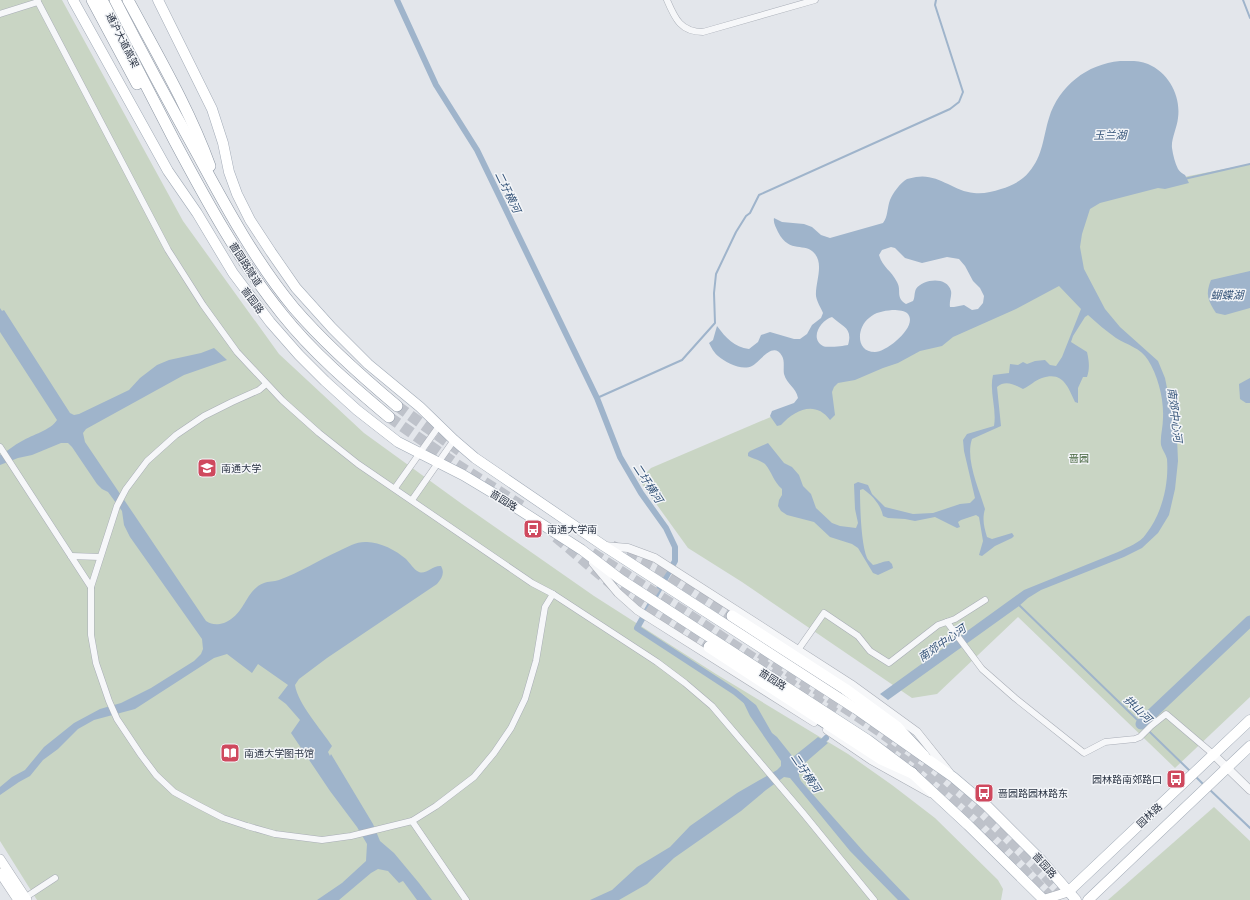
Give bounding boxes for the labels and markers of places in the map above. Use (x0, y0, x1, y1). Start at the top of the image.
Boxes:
school or university icon: 南通大学 (196, 457, 218, 479)
place label: 南通大学 (221, 463, 261, 475)
bus stop icon: 南通大学南 (522, 518, 544, 540)
place label: 南通大学南 (547, 524, 597, 536)
library icon: 南通大学图书馆 (219, 742, 241, 764)
place label: 南通大学图书馆 (244, 748, 314, 760)
bus stop icon: 园林路南郊路口 (1165, 768, 1187, 790)
place label: 园林路南郊路口 (1092, 774, 1162, 786)
bus stop icon: 啬园路园林路东 (973, 782, 995, 804)
place label: 啬园路园林路东 (998, 788, 1068, 800)

